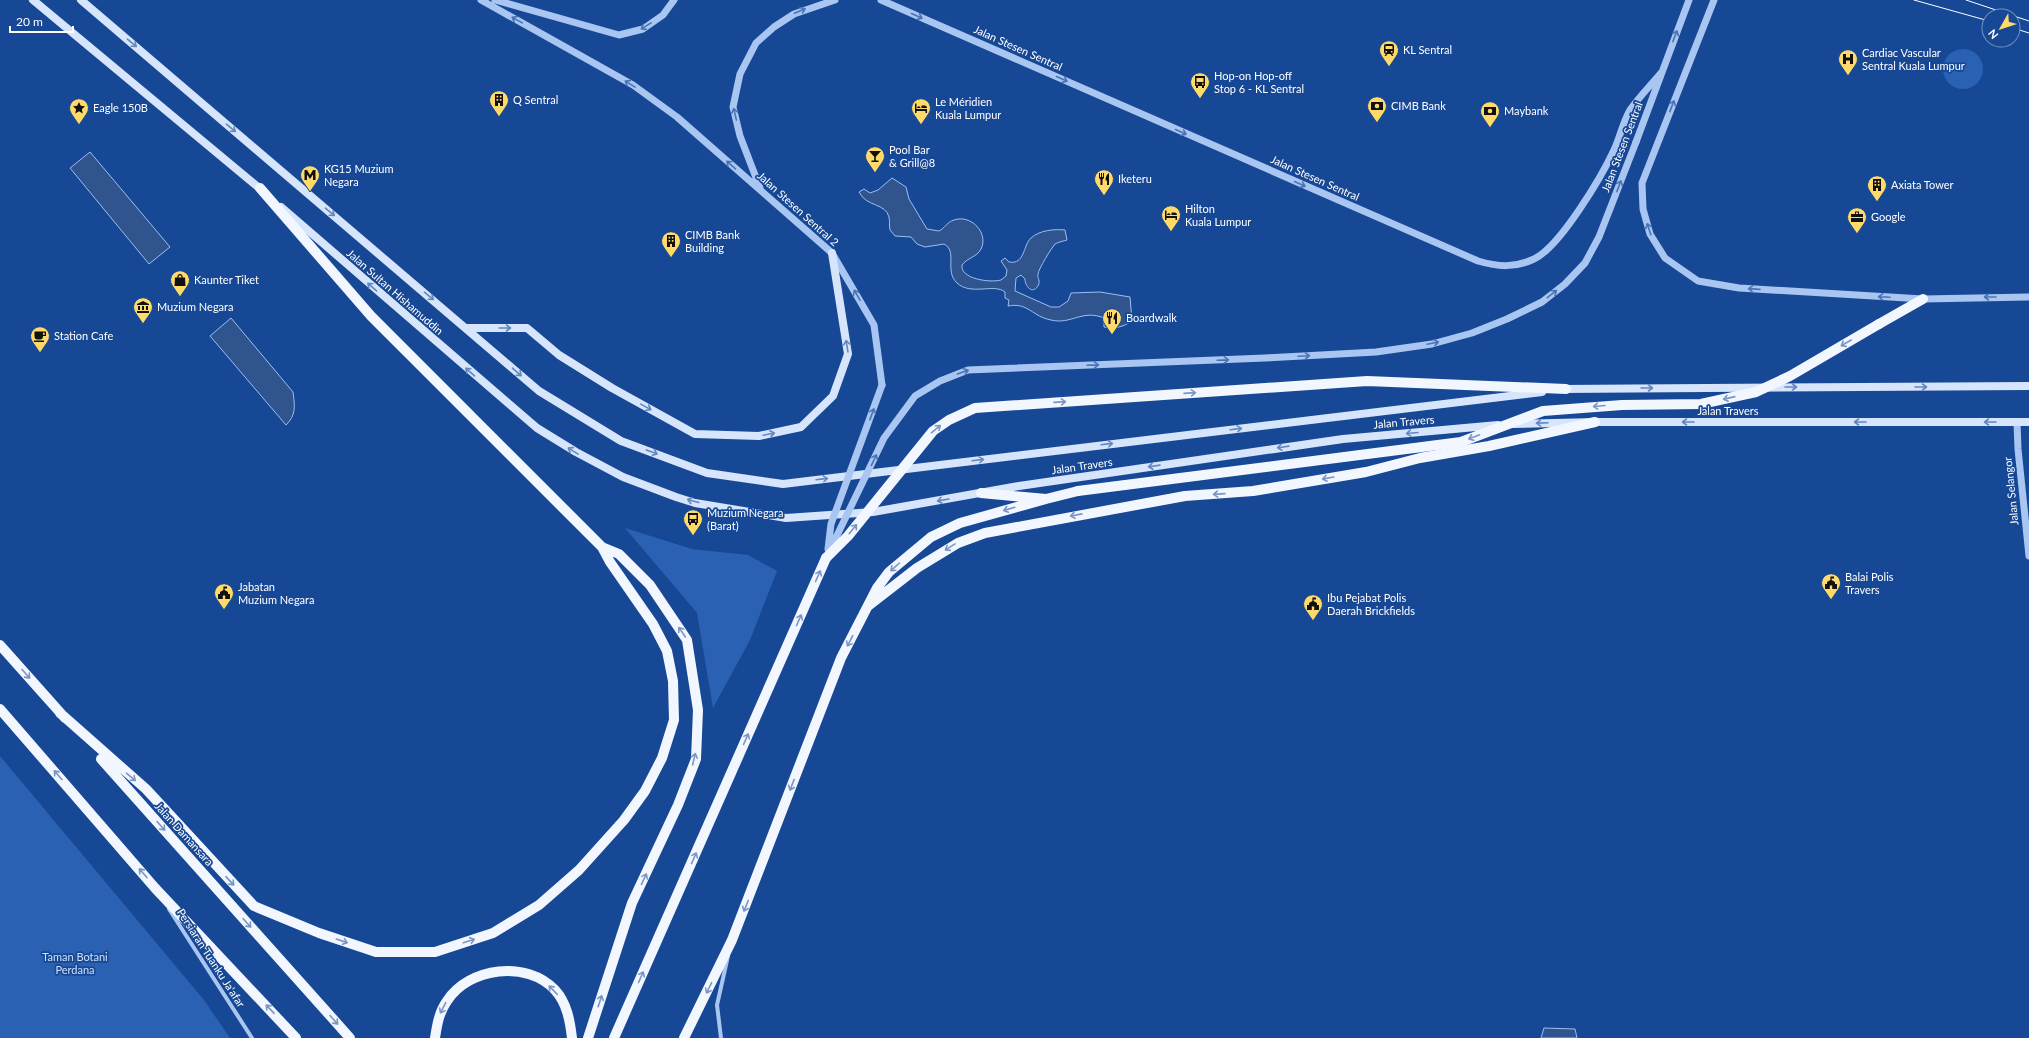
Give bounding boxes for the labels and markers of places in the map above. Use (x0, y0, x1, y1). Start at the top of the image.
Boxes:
station icon: KL Sentral (1378, 39, 1400, 67)
place label: KL Sentral (1403, 43, 1452, 56)
place label: Cardiac Vascular Sentral Kuala Lumpur (1862, 46, 1965, 72)
hospital icon: Cardiac Vascular Sentral Kuala Lumpur (1837, 48, 1859, 76)
place label: Hop-on Hop-off Stop 6 - KL Sentral (1214, 69, 1304, 95)
bus stop icon: Hop-on Hop-off Stop 6 - KL Sentral (1189, 71, 1211, 99)
building icon: Q Sentral (488, 89, 510, 117)
place label: Q Sentral (513, 93, 558, 106)
place label: Le Méridien Kuala Lumpur (935, 95, 1001, 121)
bank icon: CIMB Bank (1366, 95, 1388, 123)
place icon: Eagle 150B (68, 97, 90, 125)
hotel icon: Le Méridien Kuala Lumpur (910, 97, 932, 125)
place label: CIMB Bank (1391, 99, 1446, 112)
bank icon: Maybank (1479, 100, 1501, 128)
place label: Eagle 150B (93, 101, 148, 114)
place label: Maybank (1504, 104, 1549, 117)
place label: Pool Bar & Grill@8 (889, 143, 935, 169)
bar icon: Pool Bar & Grill@8 (864, 145, 886, 173)
place label: KG15 Muzium Negara (324, 162, 393, 188)
metro station icon: KG15 Muzium Negara (299, 164, 321, 192)
restaurant icon: Iketeru (1093, 168, 1115, 196)
place label: Iketeru (1118, 172, 1152, 185)
building icon: Axiata Tower (1866, 174, 1888, 202)
place label: Axiata Tower (1891, 178, 1954, 191)
place label: Hilton Kuala Lumpur (1185, 202, 1251, 228)
hotel icon: Hilton Kuala Lumpur (1160, 204, 1182, 232)
office icon: Google (1846, 206, 1868, 234)
place label: Google (1871, 210, 1906, 223)
place label: CIMB Bank Building (685, 228, 740, 254)
building icon: CIMB Bank Building (660, 230, 682, 258)
shop icon: Kaunter Tiket (169, 269, 191, 297)
place label: Kaunter Tiket (194, 273, 259, 286)
museum icon: Muzium Negara (132, 296, 154, 324)
place label: Muzium Negara (157, 300, 233, 313)
restaurant icon: Boardwalk (1101, 307, 1123, 335)
place label: Boardwalk (1126, 311, 1177, 324)
cafe icon: Station Cafe (29, 325, 51, 353)
place label: Station Cafe (54, 329, 113, 342)
place label: Muzium Negara (Barat) (707, 506, 783, 532)
bus stop icon: Muzium Negara (Barat) (682, 508, 704, 536)
place label: Balai Polis Travers (1845, 570, 1894, 596)
public building icon: Balai Polis Travers (1820, 572, 1842, 600)
place label: Jabatan Muzium Negara (238, 580, 314, 606)
public building icon: Jabatan Muzium Negara (213, 582, 235, 610)
place label: Ibu Pejabat Polis Daerah Brickfields (1327, 591, 1415, 617)
public building icon: Ibu Pejabat Polis Daerah Brickfields (1302, 593, 1324, 621)

